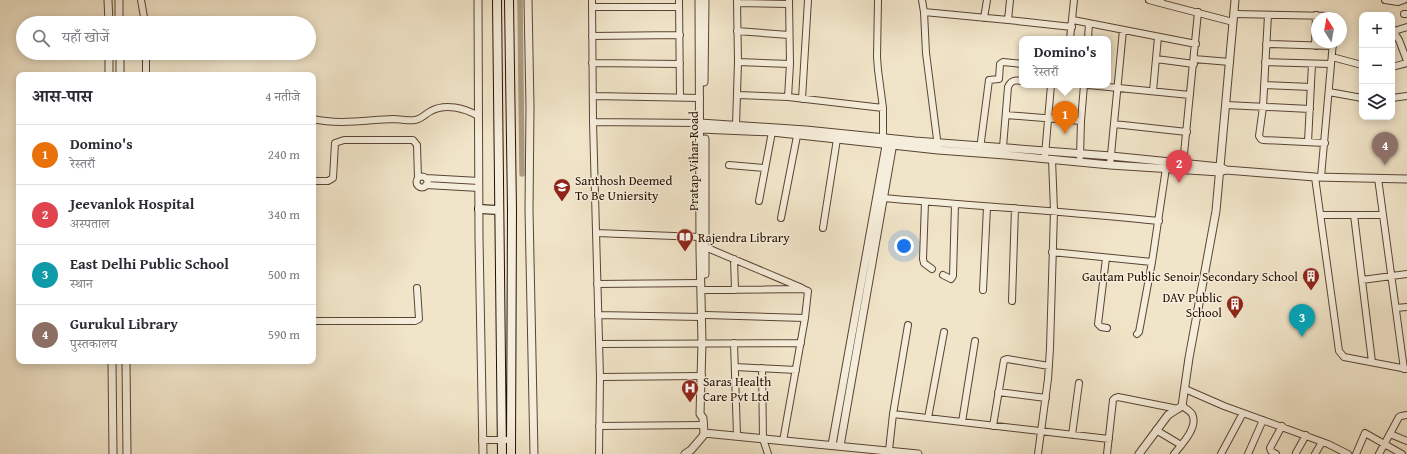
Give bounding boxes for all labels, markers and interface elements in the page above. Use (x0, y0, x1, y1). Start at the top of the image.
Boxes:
north arrow (1311, 12, 1347, 48)
map controls (1359, 12, 1395, 120)
button: + (1359, 12, 1395, 48)
search box (16, 16, 316, 60)
text: यहाँ खोजें (62, 26, 109, 47)
icon: search (30, 27, 52, 49)
popup (1019, 36, 1111, 88)
text: Domino's (1034, 41, 1096, 62)
button: − (1359, 48, 1395, 84)
text: रेस्तराँ (1034, 62, 1059, 81)
text: आस-पास (32, 83, 92, 108)
button: layers (1359, 84, 1395, 120)
text: 4 नतीजे (265, 87, 300, 106)
pin: 1 (1052, 101, 1078, 134)
street label: Pratap Vihar Road (684, 111, 703, 211)
pin: 4 (1372, 132, 1398, 165)
text: Domino's (70, 133, 133, 154)
text: 1 (42, 145, 48, 164)
text: 240 m (268, 145, 300, 164)
pin: 2 (1166, 150, 1192, 183)
text: रेस्तराँ (70, 154, 95, 173)
place label: Santhosh Deemed To Be Uniersity (575, 171, 672, 205)
school or university icon: Santhosh Deemed To Be Uniersity (552, 177, 572, 202)
text: Jeevanlok Hospital (70, 193, 194, 214)
text: 2 (42, 205, 48, 224)
text: 340 m (268, 205, 300, 224)
text: अस्पताल (70, 214, 110, 233)
library icon: Rajendra Library (675, 227, 695, 252)
place label: Rajendra Library (698, 228, 790, 247)
your location (894, 236, 914, 256)
text: East Delhi Public School (70, 253, 229, 274)
text: 3 (42, 265, 48, 284)
text: 500 m (268, 265, 300, 284)
building icon: Gautam Public Senoir Secondary School (1301, 266, 1321, 291)
place label: Gautam Public Senoir Secondary School (1082, 267, 1298, 286)
text: स्थान (70, 274, 93, 293)
place label: DAV Public School (1162, 288, 1222, 322)
building icon: DAV Public School (1225, 294, 1245, 319)
pin: 3 (1289, 304, 1315, 337)
text: Gurukul Library (70, 313, 178, 334)
text: 4 (42, 325, 48, 344)
text: 590 m (268, 325, 300, 344)
text: पुस्तकालय (70, 334, 117, 353)
place label: Saras Health Care Pvt Ltd (703, 372, 772, 406)
hospital icon: Saras Health Care Pvt Ltd (680, 378, 700, 403)

